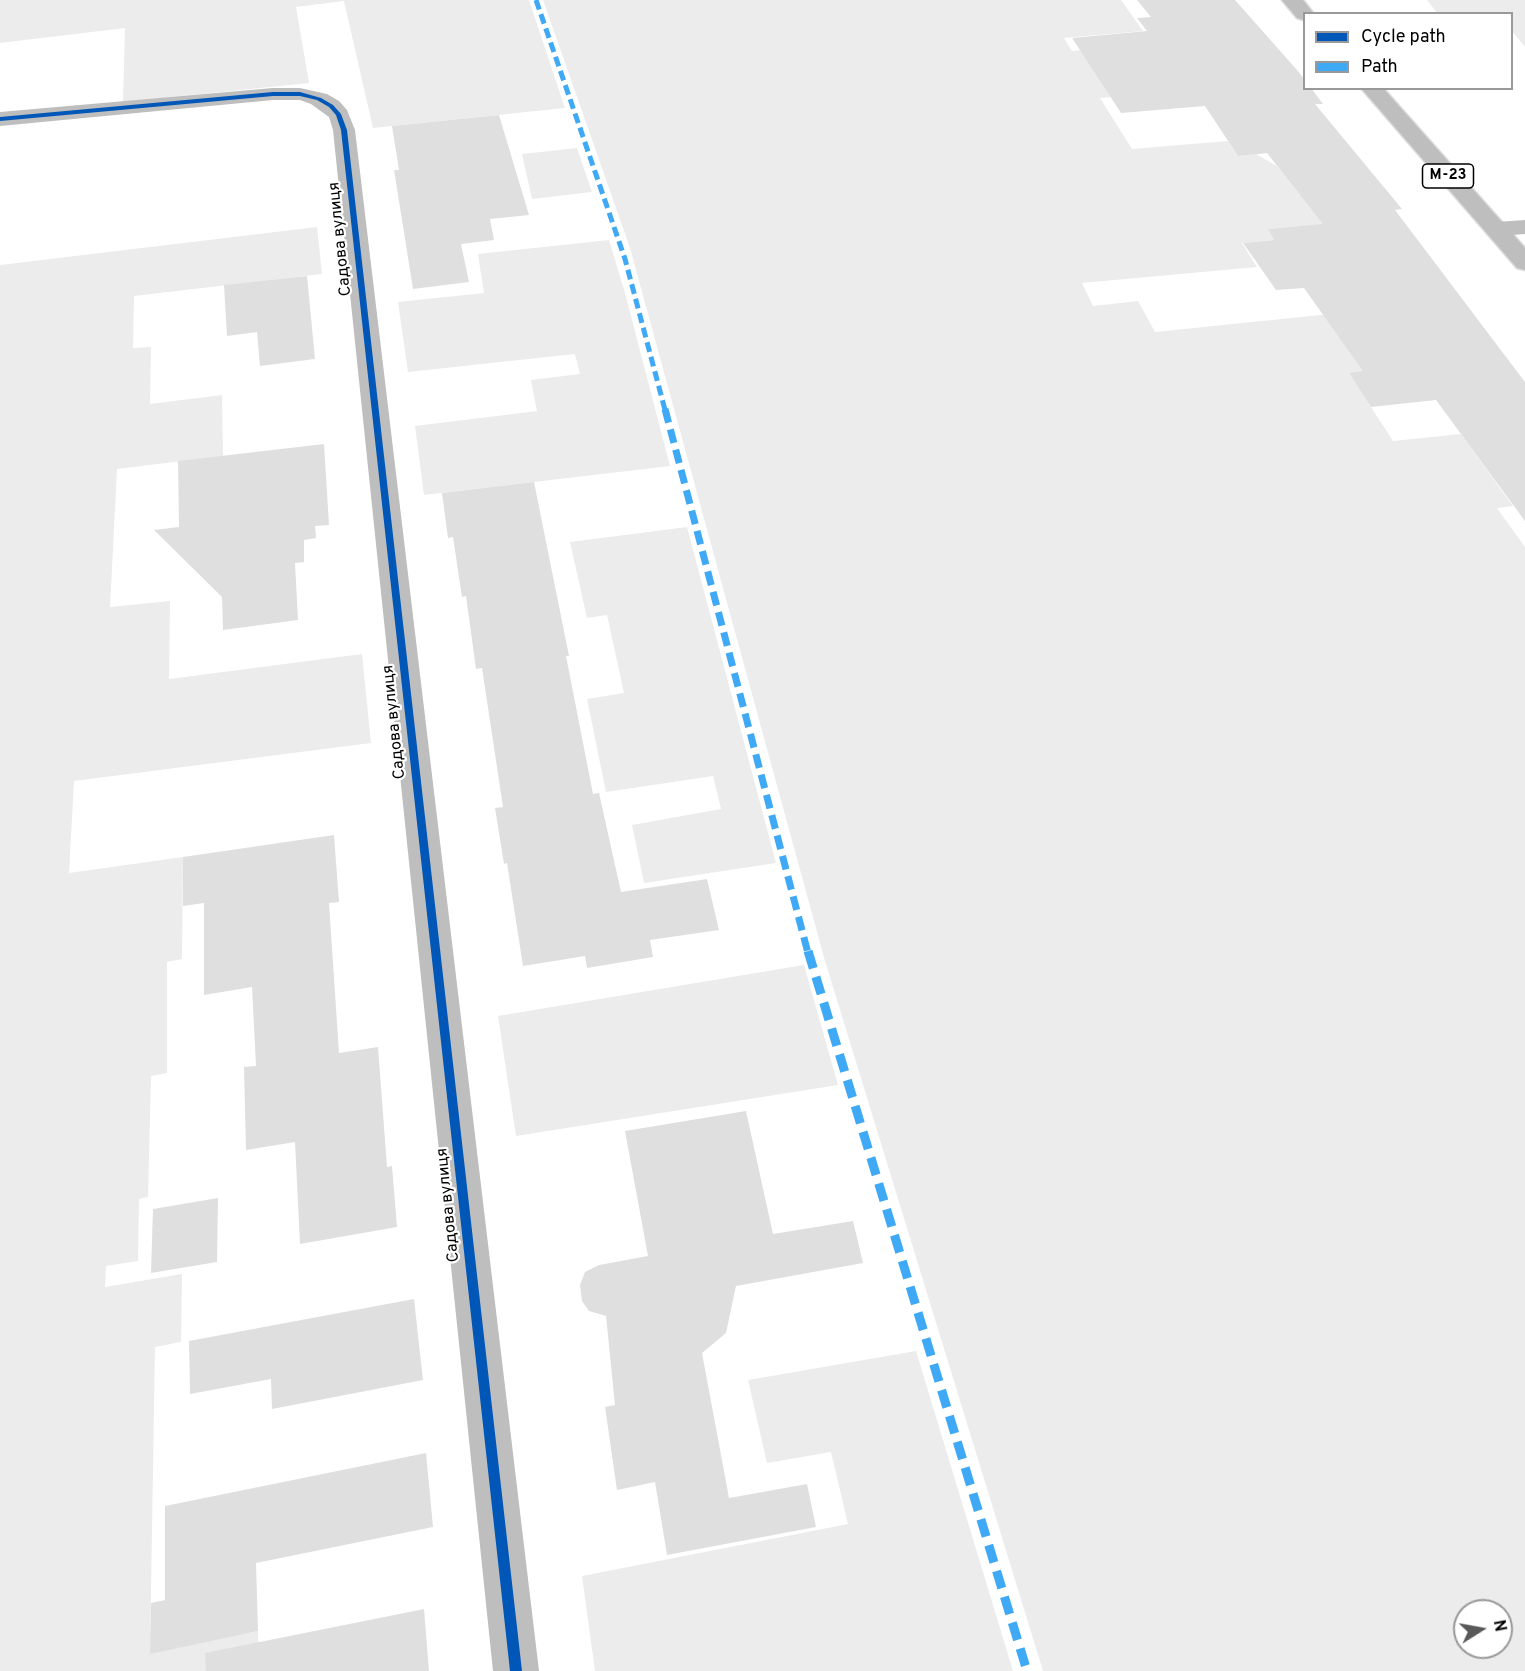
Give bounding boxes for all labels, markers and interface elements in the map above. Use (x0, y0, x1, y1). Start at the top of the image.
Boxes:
legend (1303, 12, 1513, 90)
text: Cycle path (1361, 26, 1446, 49)
text: Path (1361, 56, 1398, 79)
road number: М-23 (1422, 164, 1474, 188)
street label: Садова вулиця (325, 181, 357, 297)
street label: Садова вулиця (379, 664, 411, 780)
street label: Садова вулиця (433, 1147, 465, 1263)
north arrow (1453, 1599, 1513, 1659)
text: N (1488, 1618, 1510, 1633)

